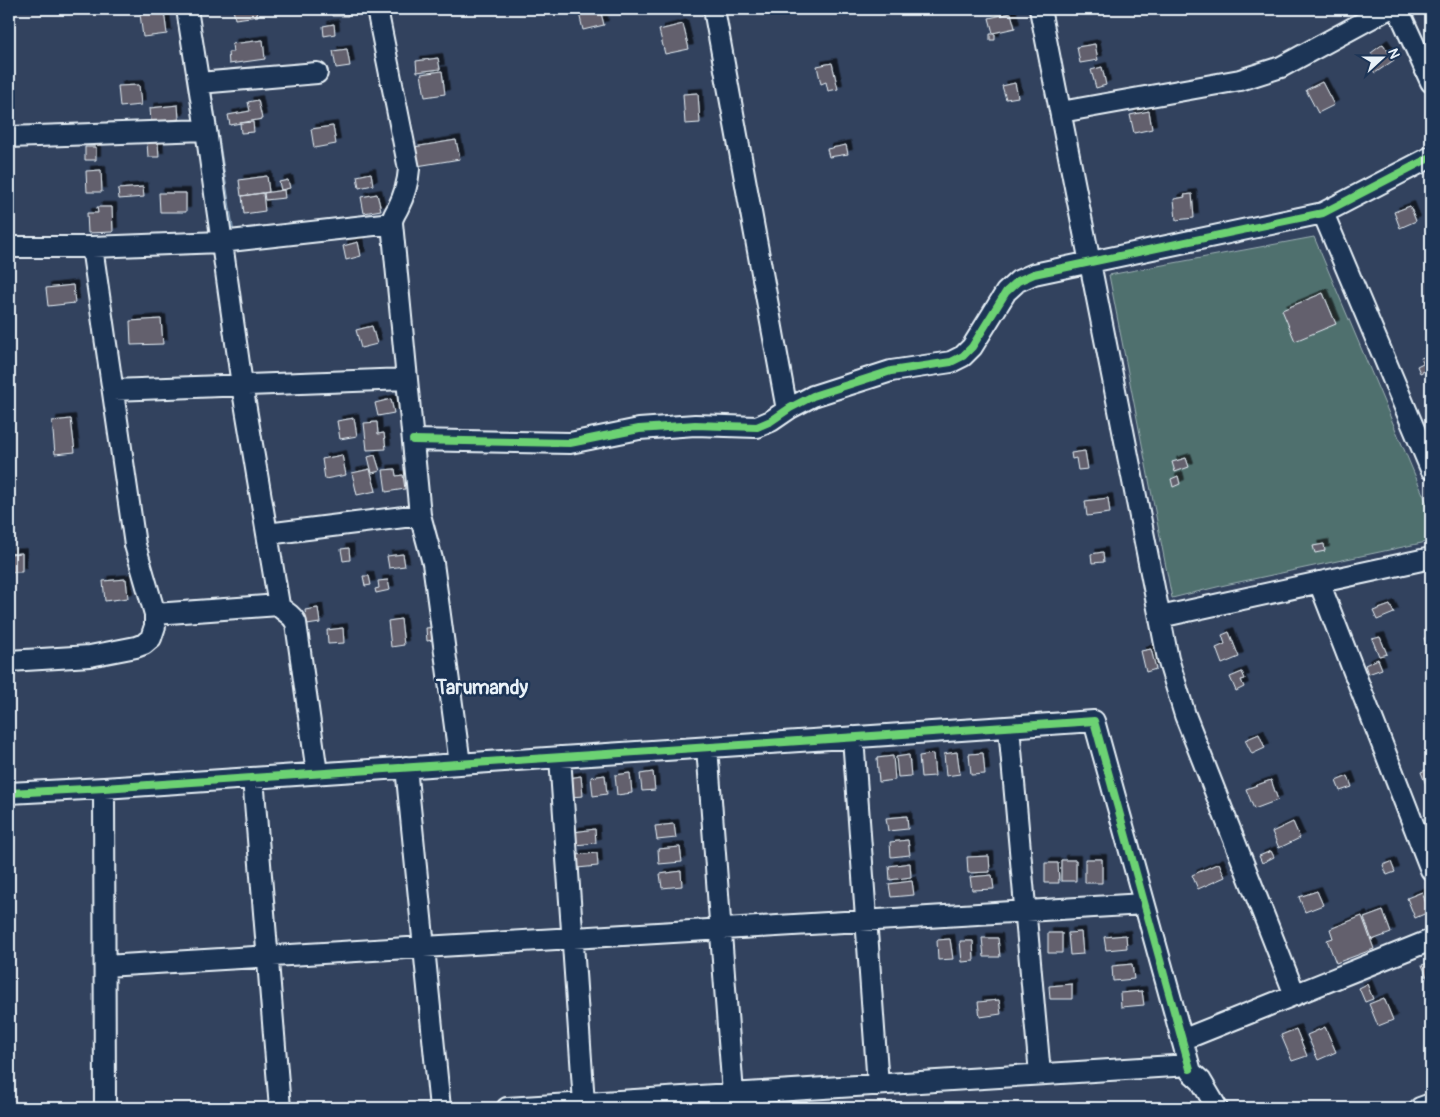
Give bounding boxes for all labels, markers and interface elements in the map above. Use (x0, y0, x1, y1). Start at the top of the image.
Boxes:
north arrow (1358, 32, 1408, 82)
text: N (1384, 46, 1403, 61)
district label: Tarumandy (435, 675, 528, 700)

